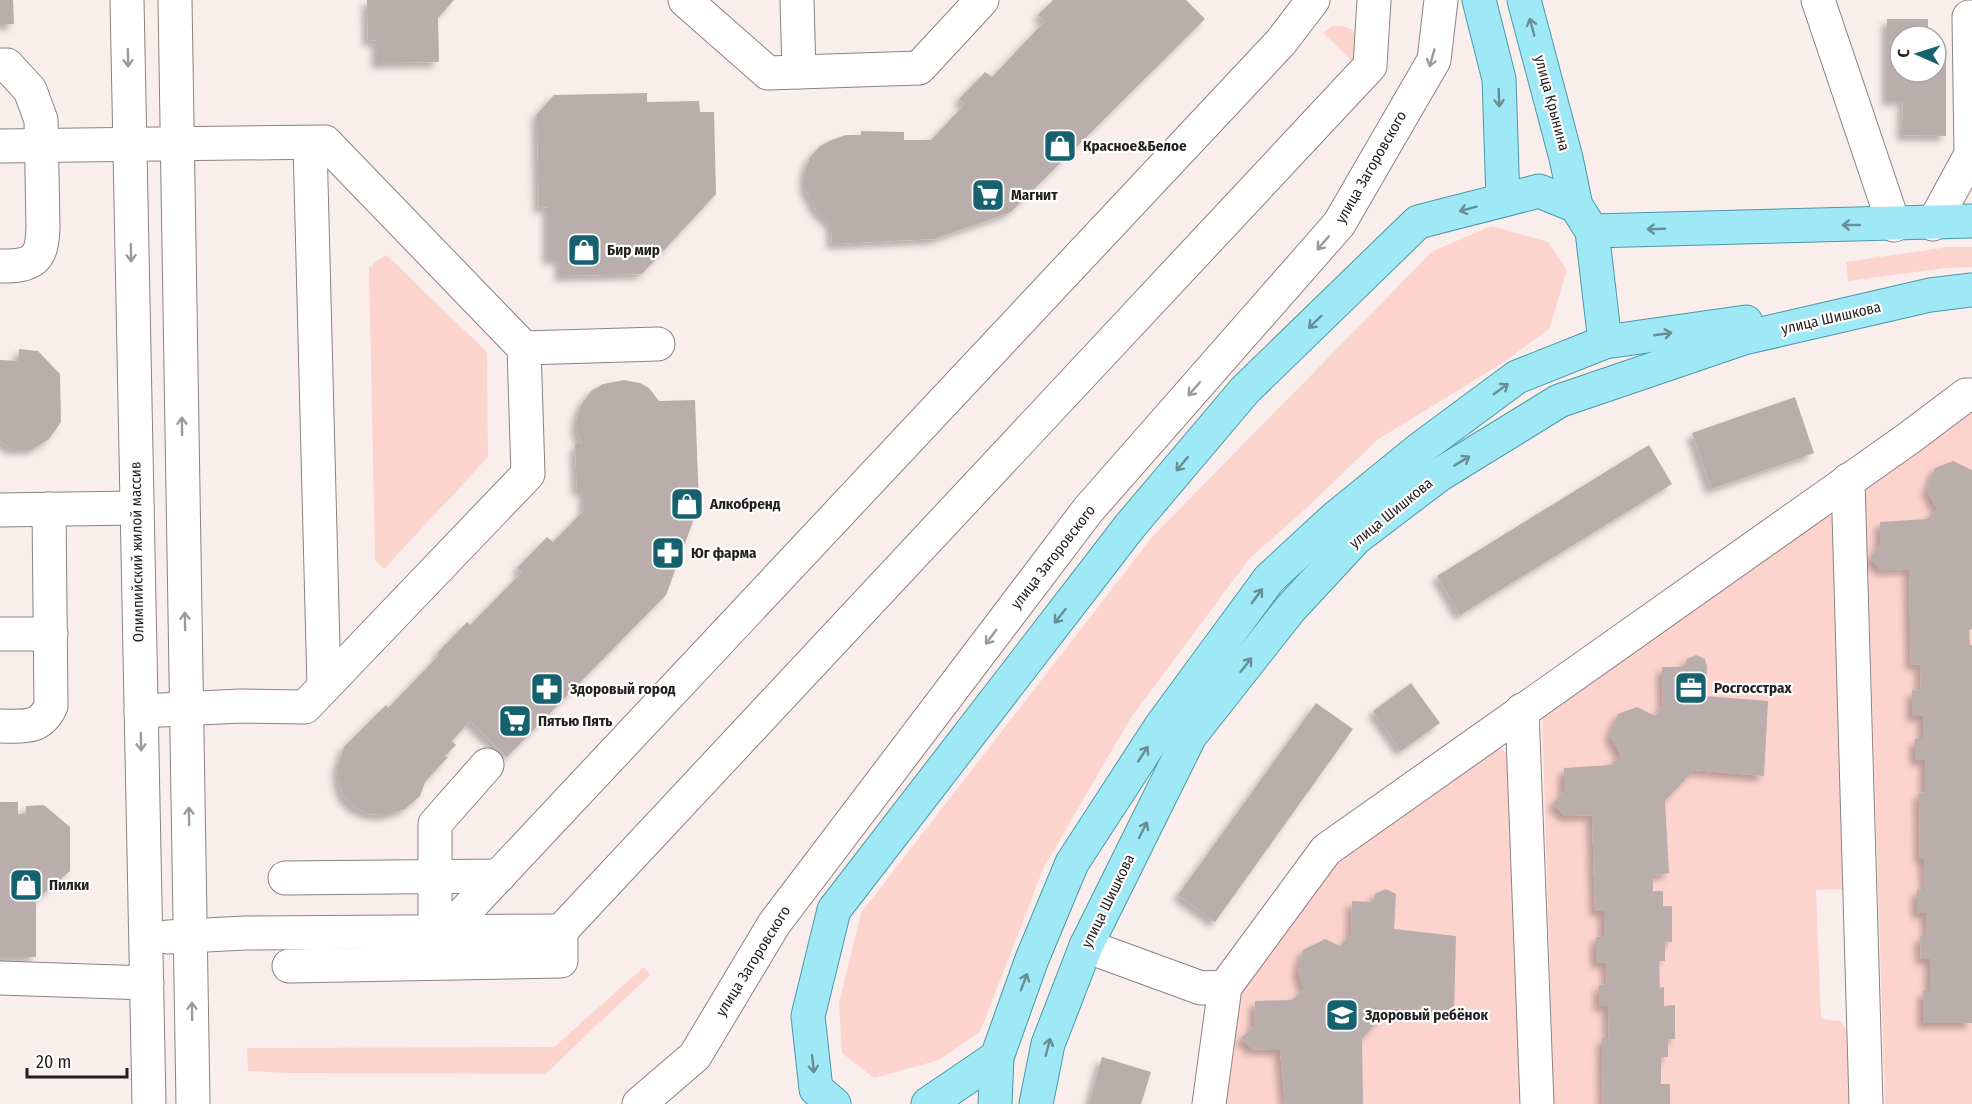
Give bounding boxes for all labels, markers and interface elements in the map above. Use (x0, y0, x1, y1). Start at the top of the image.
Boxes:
one-way arrow (1525, 18, 1537, 37)
north arrow (1888, 24, 1948, 84)
one-way arrow (122, 48, 134, 68)
one-way arrow (1426, 48, 1437, 67)
text: С (1894, 48, 1913, 58)
street label: улица Крынина (1531, 53, 1573, 153)
one-way arrow (1494, 88, 1505, 108)
street label: улица Загоровского (1332, 108, 1411, 226)
shop icon: Красное&Белое (1042, 128, 1078, 164)
place label: Красное&Белое (1083, 137, 1187, 155)
supermarket icon: Магнит (970, 177, 1006, 213)
place label: Магнит (1011, 186, 1058, 204)
one-way arrow (1459, 204, 1478, 216)
one-way arrow (1841, 219, 1861, 231)
one-way arrow (1646, 223, 1666, 234)
shop icon: Бир мир (566, 232, 602, 268)
one-way arrow (1316, 235, 1330, 250)
place label: Бир мир (607, 241, 660, 259)
one-way arrow (126, 243, 137, 263)
street label: улица Шишкова (1779, 298, 1883, 338)
one-way arrow (1308, 315, 1323, 329)
one-way arrow (1653, 328, 1672, 339)
one-way arrow (1187, 381, 1201, 396)
one-way arrow (1493, 383, 1509, 396)
one-way arrow (176, 417, 188, 437)
one-way arrow (1453, 454, 1470, 466)
one-way arrow (1175, 456, 1189, 471)
street label: Олимпийский жилой массив (126, 461, 148, 643)
street label: улица Шишкова (1346, 474, 1436, 552)
shop icon: Алкобренд (669, 486, 705, 522)
place label: Алкобренд (709, 495, 781, 513)
street label: улица Загоровского (1007, 501, 1099, 612)
pharmacy icon: Юг фарма (650, 535, 686, 571)
place label: Юг фарма (691, 544, 757, 562)
one-way arrow (1250, 588, 1263, 604)
one-way arrow (1054, 608, 1067, 624)
one-way arrow (179, 612, 191, 632)
one-way arrow (985, 629, 997, 645)
one-way arrow (1239, 658, 1252, 674)
office icon: Росгосстрах (1673, 670, 1709, 706)
pharmacy icon: Здоровый город (529, 671, 565, 707)
place label: Росгосстрах (1714, 679, 1793, 697)
place label: Здоровый город (569, 680, 676, 698)
supermarket icon: Пятью Пять (497, 703, 533, 739)
place label: Пятью Пять (538, 712, 612, 730)
one-way arrow (136, 732, 147, 752)
one-way arrow (1137, 746, 1149, 763)
one-way arrow (183, 807, 194, 827)
one-way arrow (1138, 821, 1150, 839)
street label: улица Шишкова (1078, 851, 1138, 951)
shop icon: Пилки (8, 867, 44, 903)
place label: Пилки (49, 876, 89, 894)
street label: улица Загоровского (712, 902, 794, 1020)
one-way arrow (1019, 973, 1030, 991)
school or university icon: Здоровый ребёнок (1324, 997, 1360, 1033)
one-way arrow (186, 1002, 198, 1022)
place label: Здоровый ребёнок (1364, 1006, 1488, 1024)
one-way arrow (1043, 1038, 1055, 1057)
scale bar (27, 1041, 128, 1079)
text: 20 m (36, 1051, 71, 1073)
one-way arrow (808, 1053, 819, 1073)

